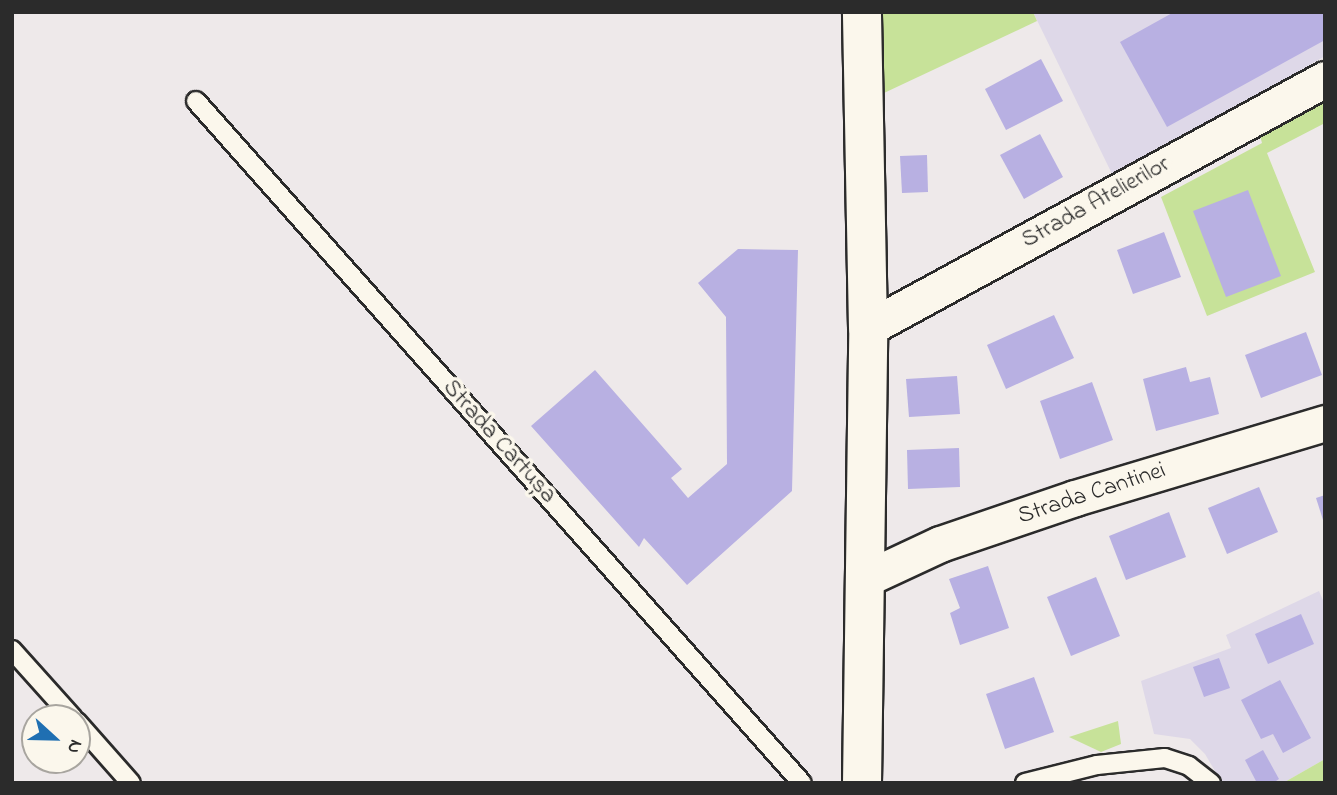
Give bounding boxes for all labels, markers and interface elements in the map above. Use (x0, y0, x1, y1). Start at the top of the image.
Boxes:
street label: Strada Atelierilor (1017, 150, 1175, 256)
street label: Strada Cartușa (436, 374, 562, 510)
street label: Strada Cantinei (1015, 457, 1169, 531)
north arrow (21, 704, 91, 774)
text: N (59, 735, 89, 757)

